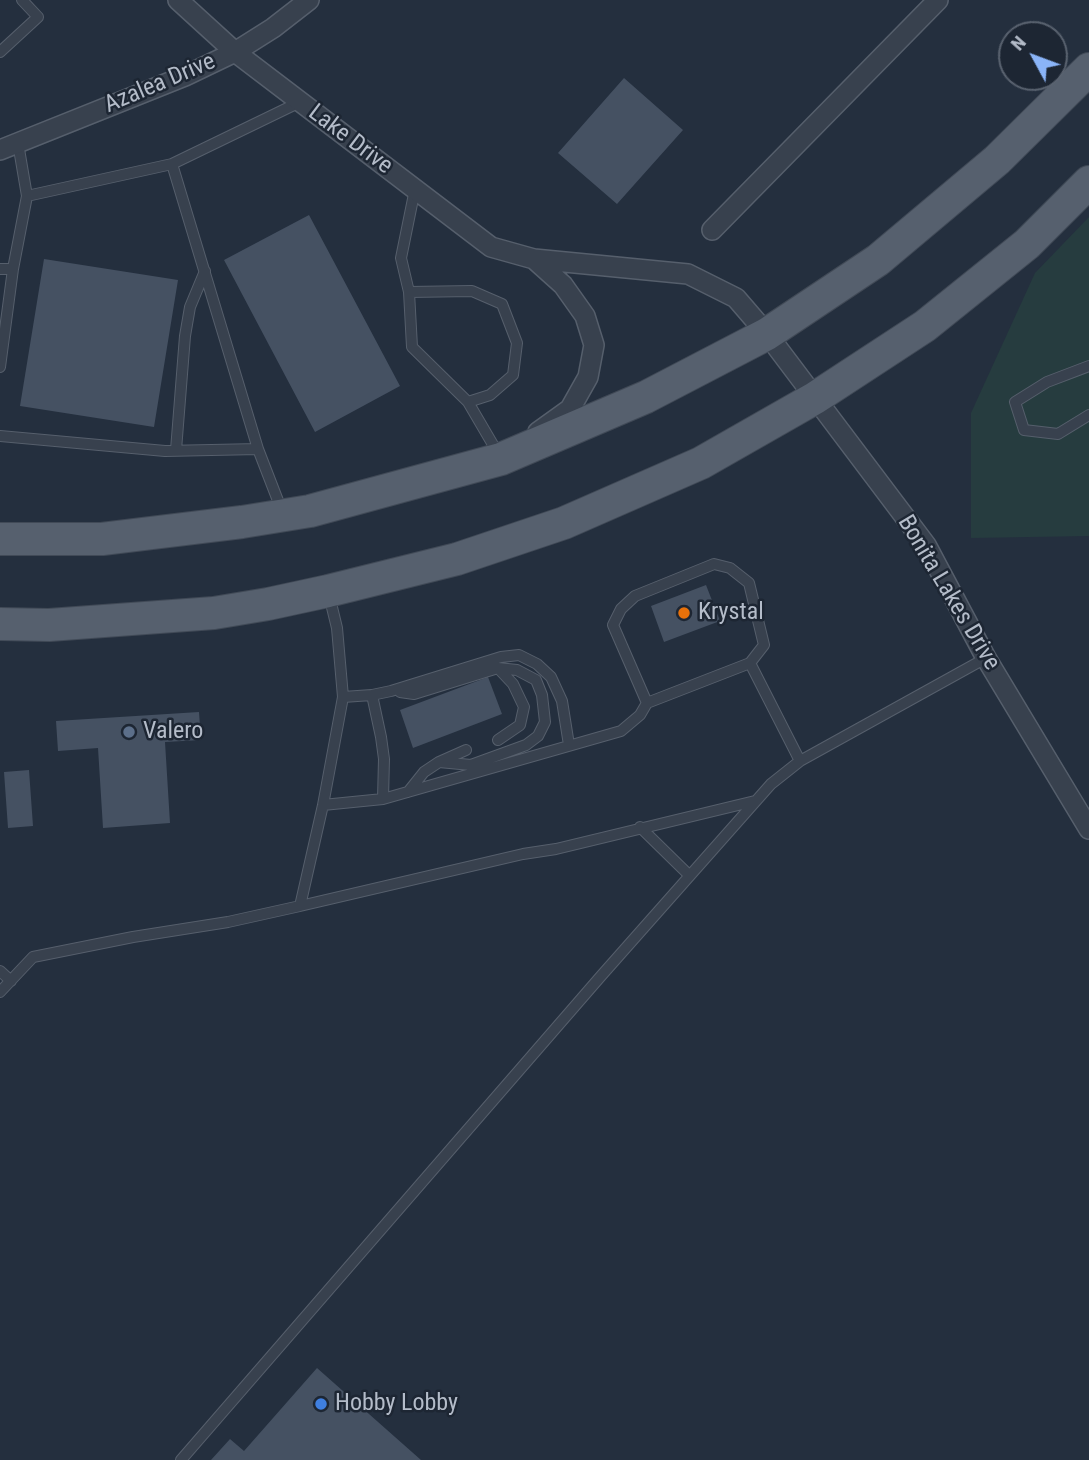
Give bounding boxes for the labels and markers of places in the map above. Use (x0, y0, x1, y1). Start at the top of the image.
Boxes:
place label: Krystal (698, 599, 764, 627)
marker: Krystal (676, 605, 692, 621)
place label: Valero (143, 718, 203, 746)
marker: Valero (121, 724, 137, 740)
place label: Hobby Lobby (335, 1390, 458, 1418)
marker: Hobby Lobby (313, 1396, 329, 1412)

